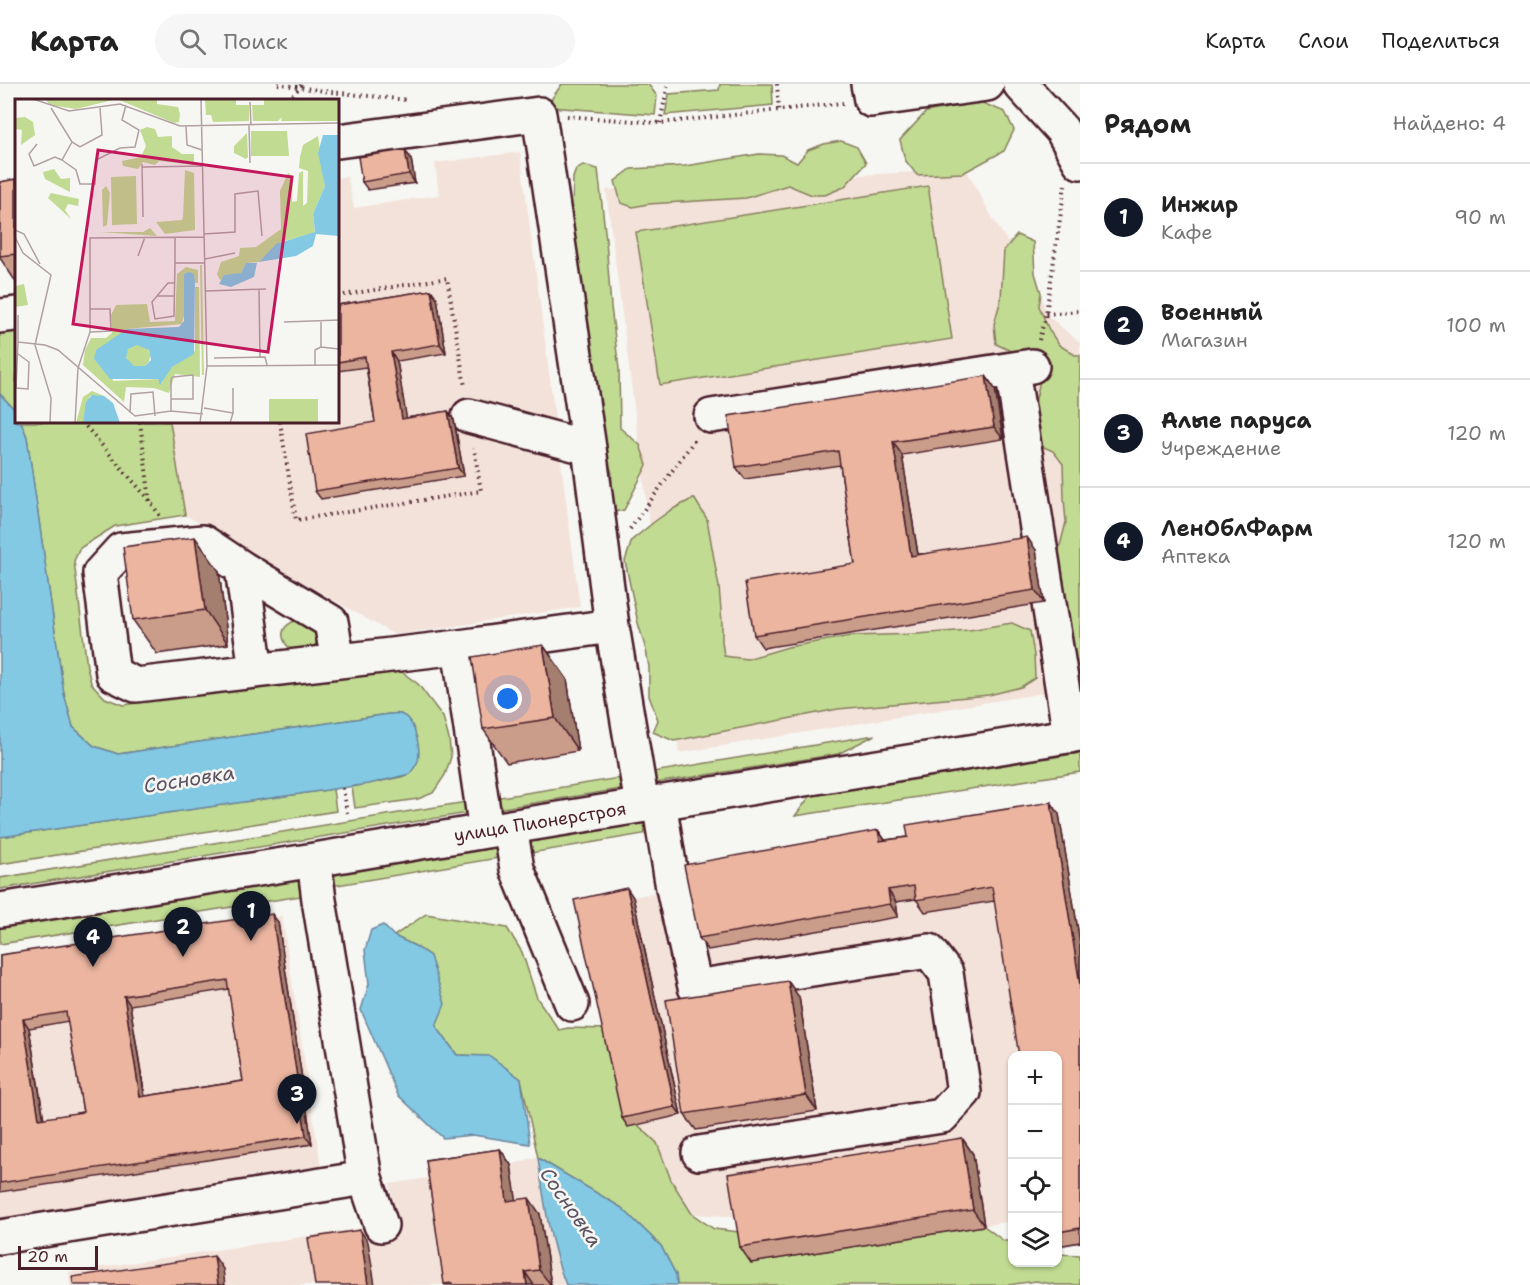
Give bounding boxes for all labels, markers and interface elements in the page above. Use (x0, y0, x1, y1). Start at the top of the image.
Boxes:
search box (155, 14, 575, 68)
text: Карта (30, 22, 119, 60)
icon: search (176, 25, 209, 58)
text: Поиск (224, 27, 288, 56)
text: Карта (1205, 27, 1265, 55)
text: Слои (1298, 27, 1349, 55)
text: Поделиться (1382, 27, 1500, 55)
inset map (15, 99, 339, 423)
text: Рядом (1104, 106, 1191, 141)
text: Найдено: 4 (1393, 110, 1506, 136)
text: Инжир (1161, 190, 1238, 219)
text: 1 (1119, 204, 1128, 230)
text: 90 m (1454, 204, 1506, 230)
text: Кафе (1161, 219, 1213, 245)
text: Военный (1161, 298, 1263, 327)
text: 2 (1117, 312, 1131, 338)
text: 100 m (1446, 312, 1506, 338)
text: Магазин (1161, 327, 1248, 353)
text: Алые паруса (1161, 406, 1312, 435)
text: 3 (1117, 420, 1131, 446)
text: 120 m (1447, 420, 1506, 446)
text: Учреждение (1161, 435, 1281, 461)
text: ЛенОблФарм (1161, 514, 1313, 543)
text: 4 (1117, 528, 1131, 554)
text: 120 m (1447, 528, 1506, 554)
text: Аптека (1161, 543, 1230, 569)
your location (493, 684, 522, 713)
water label: Сосновка (142, 759, 236, 799)
street label: улица Пионерстроя (452, 797, 628, 847)
pin: 1 (232, 892, 270, 941)
pin: 2 (164, 908, 202, 957)
pin: 4 (74, 918, 112, 967)
map controls (1008, 1051, 1062, 1267)
button: + (1008, 1051, 1062, 1105)
pin: 3 (278, 1074, 316, 1124)
button: − (1008, 1105, 1062, 1159)
button: locate (1008, 1159, 1062, 1213)
water label: Сосновка (534, 1162, 608, 1252)
button: layers (1008, 1213, 1062, 1267)
scale bar (18, 1243, 98, 1270)
text: 20 m (27, 1246, 68, 1267)

